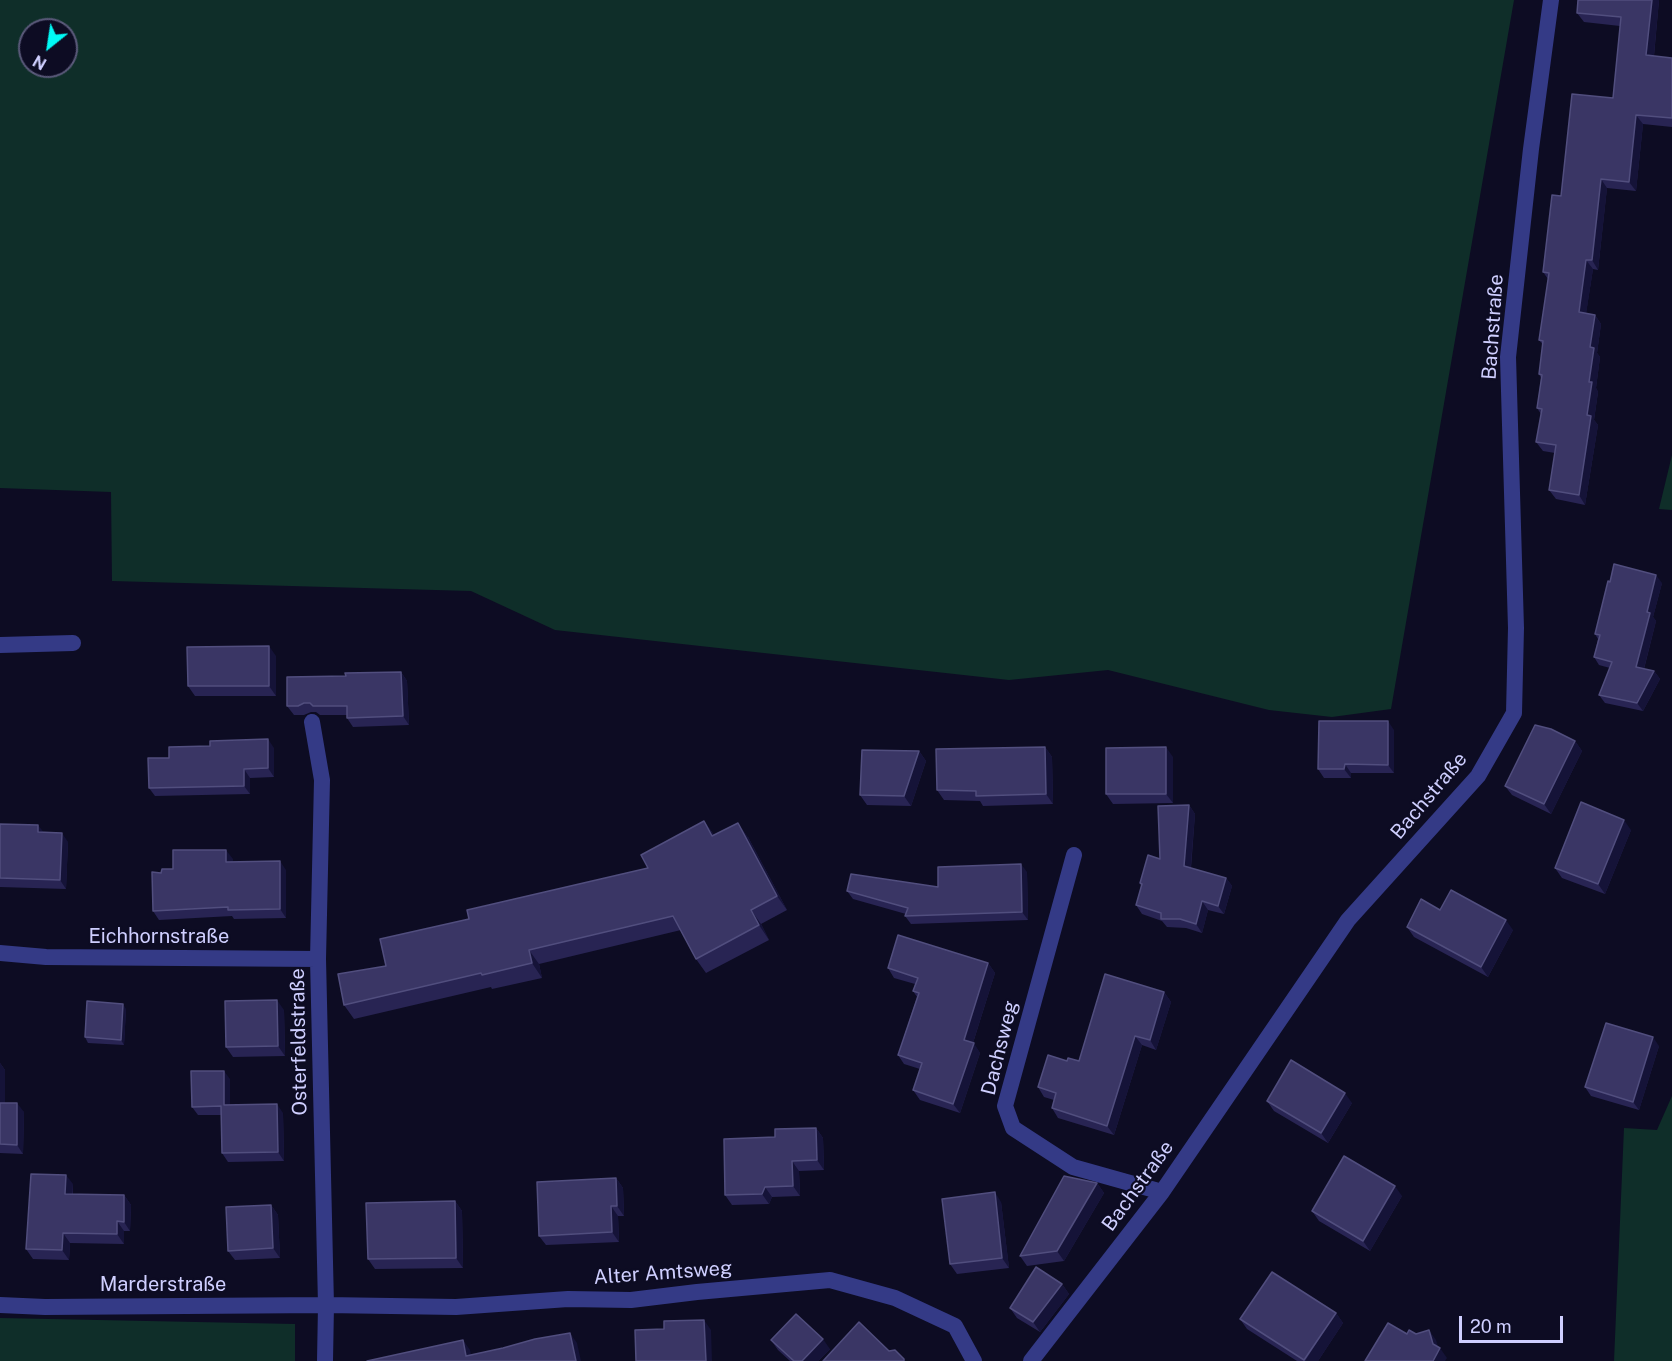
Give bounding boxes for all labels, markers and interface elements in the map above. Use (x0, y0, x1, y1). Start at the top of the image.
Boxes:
north arrow (18, 18, 78, 78)
text: N (30, 51, 50, 74)
street label: Bachstraße (1477, 273, 1509, 381)
street label: Bachstraße (1386, 748, 1472, 844)
street label: Eichhornstraße (89, 925, 229, 949)
street label: Osterfeldstraße (286, 968, 312, 1116)
street label: Dachsweg (977, 998, 1023, 1098)
street label: Bachstraße (1097, 1136, 1179, 1236)
street label: Alter Amtsweg (593, 1256, 733, 1290)
street label: Marderstraße (100, 1273, 226, 1297)
scale bar (1462, 1304, 1566, 1342)
text: 20 m (1470, 1316, 1512, 1337)

